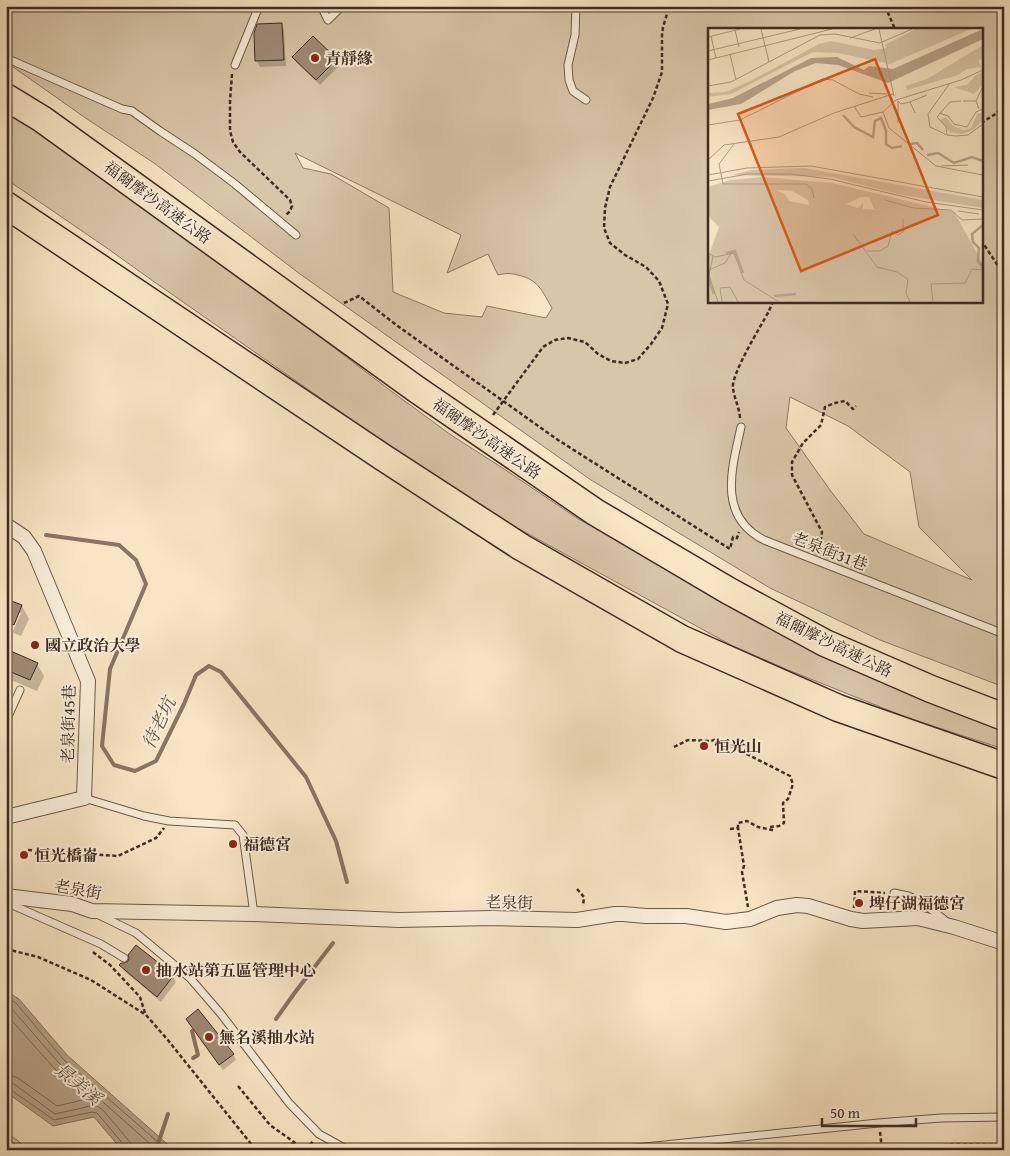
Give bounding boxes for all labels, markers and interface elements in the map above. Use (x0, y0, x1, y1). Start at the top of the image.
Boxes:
inset map (708, 28, 982, 302)
place label: 青靜緣 (325, 46, 373, 70)
marker: 青靜緣 (309, 52, 321, 64)
street label: 福爾摩沙高速公路 (99, 155, 217, 249)
street label: 福爾摩沙高速公路 (428, 391, 546, 485)
street label: 老泉街31巷 (789, 526, 871, 576)
street label: 福爾摩沙高速公路 (771, 605, 897, 683)
place label: 國立政治大學 (45, 633, 141, 657)
marker: 國立政治大學 (29, 639, 41, 651)
street label: 老泉街45巷 (55, 684, 81, 764)
water label: 待老坑 (135, 690, 183, 753)
place label: 恒光山 (714, 734, 762, 758)
marker: 恒光山 (698, 740, 710, 752)
place label: 福德宮 (243, 832, 291, 856)
marker: 福德宮 (227, 838, 239, 850)
place label: 恒光橋崙 (34, 843, 98, 867)
marker: 恒光橋崙 (18, 849, 30, 861)
street label: 老泉街 (52, 873, 104, 905)
street label: 老泉街 (485, 890, 533, 914)
place label: 埤仔湖福德宮 (869, 891, 965, 915)
marker: 埤仔湖福德宮 (853, 897, 865, 909)
place label: 抽水站第五區管理中心 (156, 958, 316, 982)
marker: 抽水站第五區管理中心 (140, 964, 152, 976)
place label: 無名溪抽水站 (219, 1025, 315, 1049)
marker: 無名溪抽水站 (203, 1031, 215, 1043)
water label: 景美溪 (49, 1056, 109, 1113)
scale bar (822, 1096, 916, 1128)
text: 50 m (830, 1102, 861, 1123)

